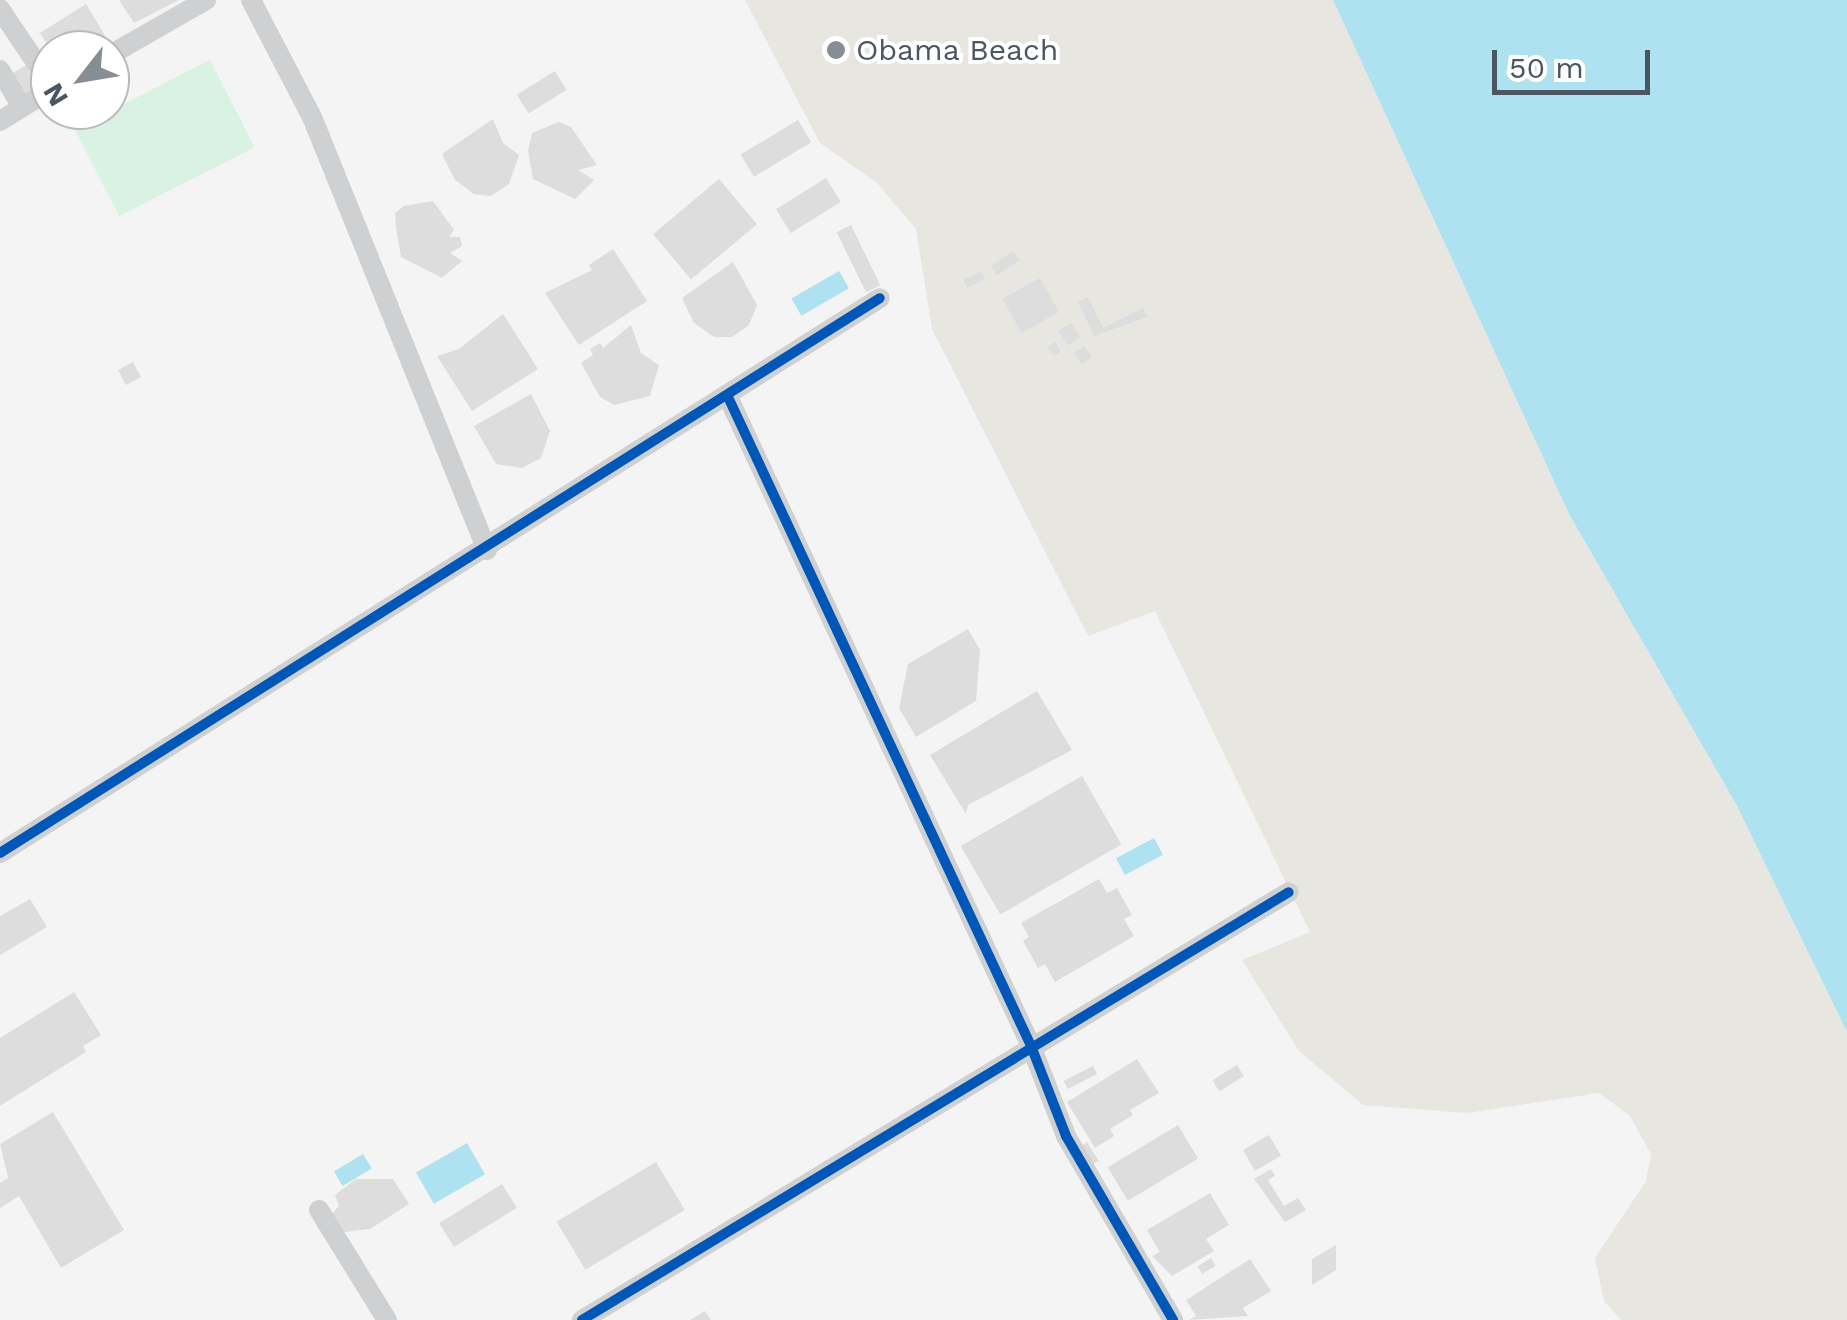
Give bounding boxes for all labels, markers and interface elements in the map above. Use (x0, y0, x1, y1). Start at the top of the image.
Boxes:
north arrow (30, 30, 130, 130)
scale bar (1497, 30, 1654, 92)
place label: Obama Beach (856, 32, 1059, 68)
marker: Obama Beach (825, 39, 847, 61)
text: 50 m (1509, 50, 1584, 85)
text: N (36, 77, 75, 112)

